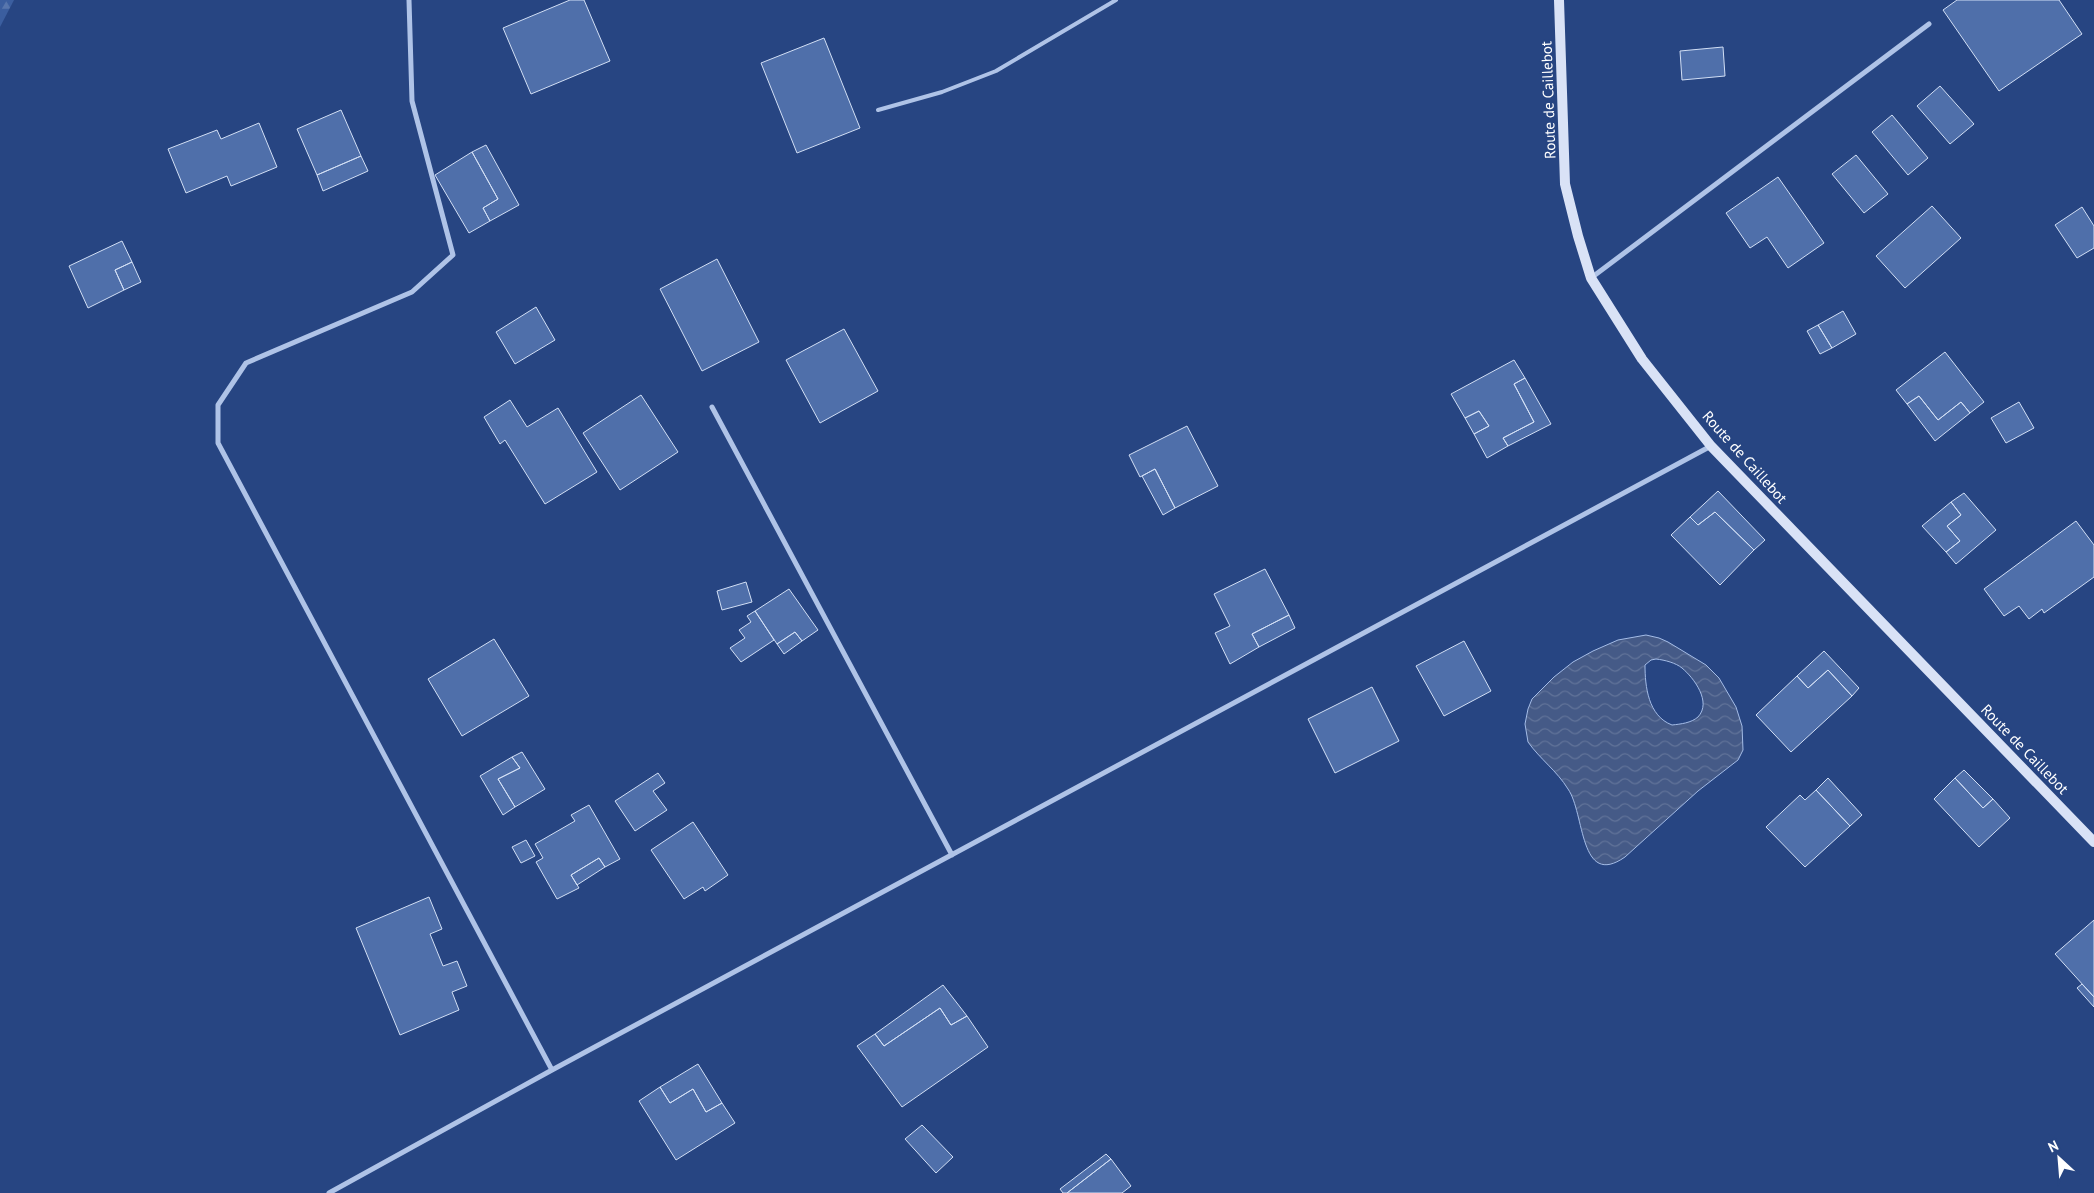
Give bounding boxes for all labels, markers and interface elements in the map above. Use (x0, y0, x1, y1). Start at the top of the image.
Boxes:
street label: Route de Caillebot (1536, 41, 1560, 159)
street label: Route de Caillebot (1698, 407, 1792, 507)
street label: Route de Caillebot (1977, 700, 2073, 798)
north arrow (2034, 1133, 2084, 1183)
text: N (2045, 1136, 2061, 1156)

